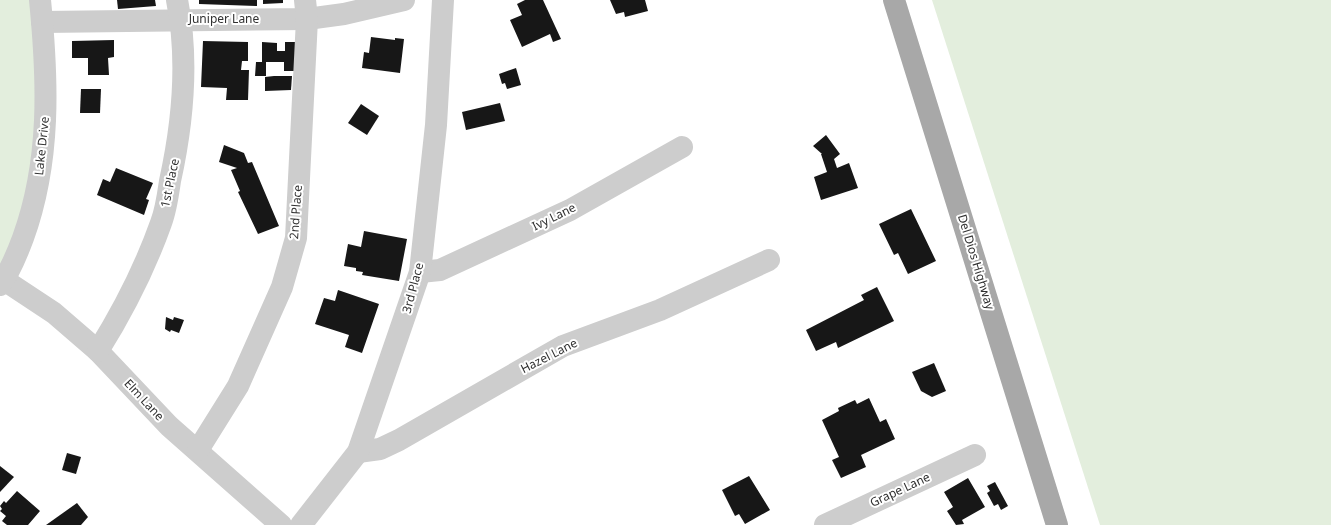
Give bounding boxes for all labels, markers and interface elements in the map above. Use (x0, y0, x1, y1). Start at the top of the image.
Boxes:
street label: Juniper Lane (188, 10, 260, 27)
street label: Lake Drive (30, 115, 53, 176)
street label: 1st Place (156, 157, 183, 209)
street label: 2nd Place (285, 184, 306, 240)
street label: Ivy Lane (529, 199, 579, 234)
street label: Del Dios Highway (954, 212, 999, 312)
street label: 3rd Place (398, 260, 427, 315)
street label: Hazel Lane (518, 334, 580, 377)
street label: Elm Lane (121, 375, 168, 424)
street label: Grape Lane (867, 468, 933, 511)

